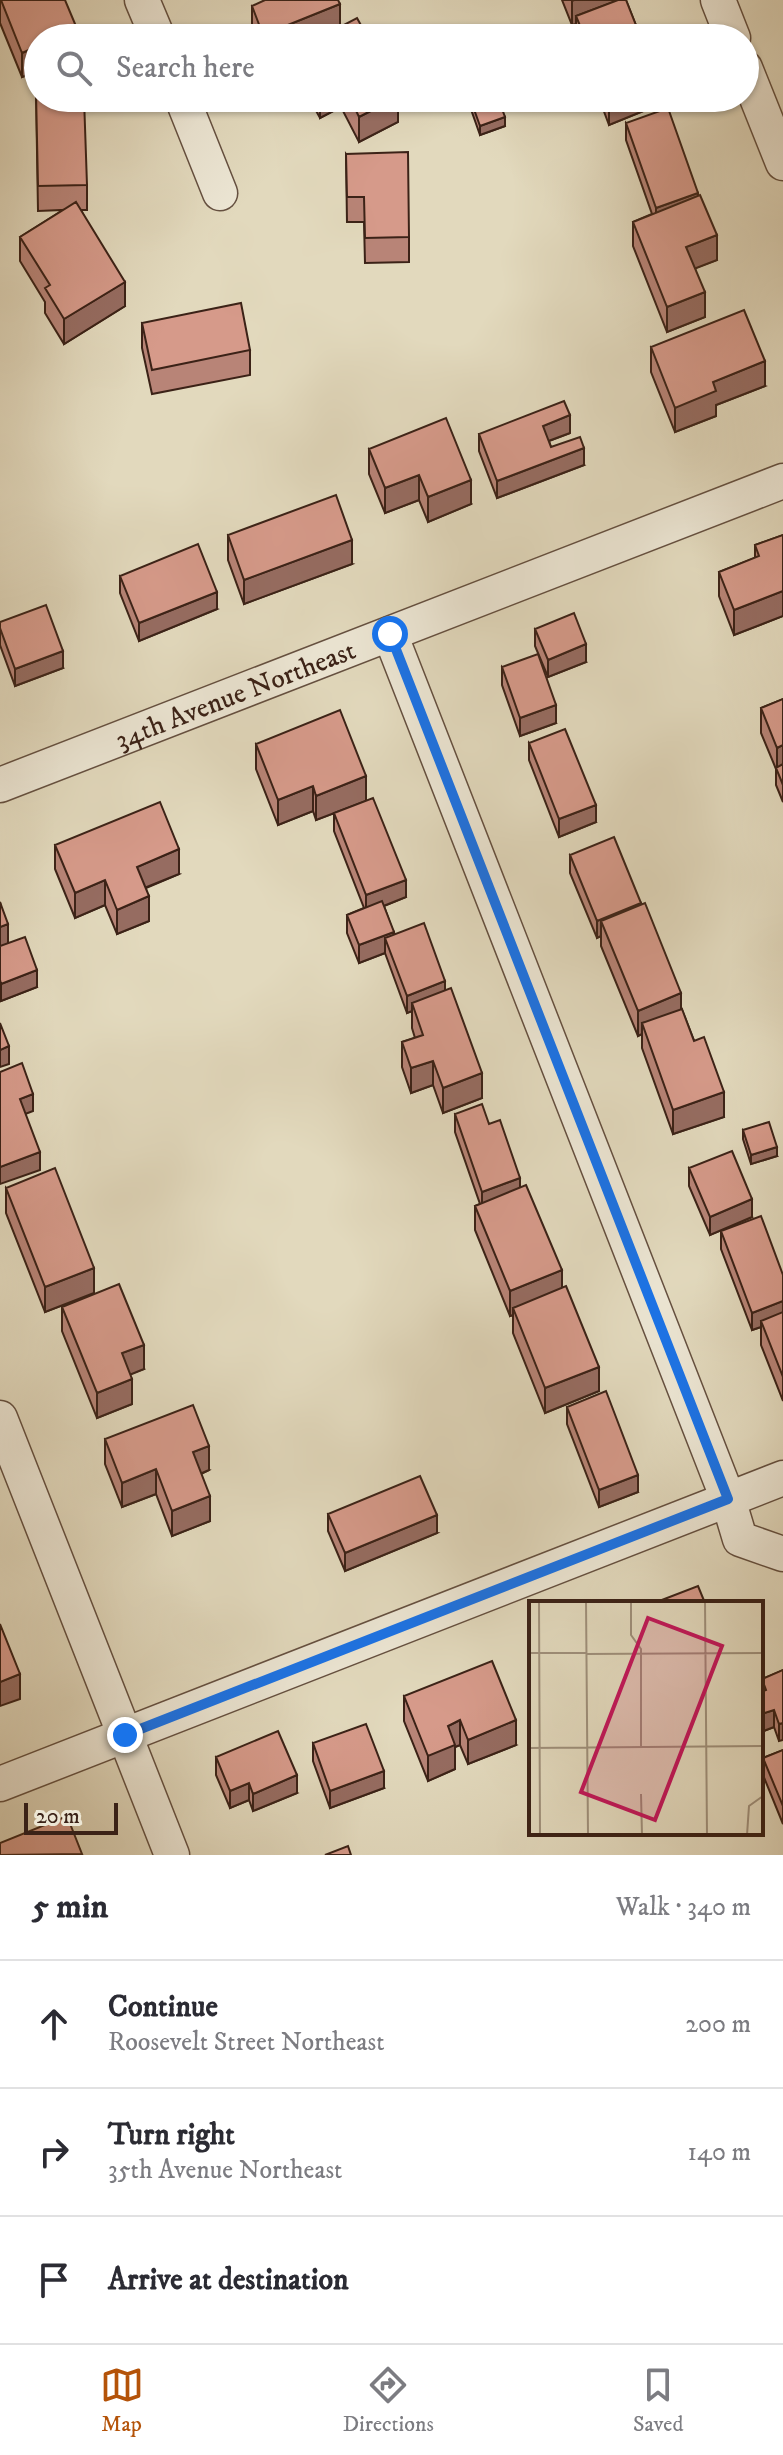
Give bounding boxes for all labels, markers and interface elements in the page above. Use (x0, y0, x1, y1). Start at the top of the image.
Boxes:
search box (24, 24, 759, 112)
icon: search (52, 46, 96, 90)
text: Search here (116, 50, 255, 87)
route start (372, 616, 408, 652)
street label: 34th Avenue Northeast (110, 633, 361, 758)
inset map (529, 1601, 763, 1835)
route end (107, 1717, 143, 1753)
scale bar (24, 1799, 118, 1835)
text: 20 m (36, 1803, 80, 1830)
text: 5 min (32, 1886, 108, 1928)
text: Walk · 340 m (616, 1891, 751, 1924)
text: Continue (108, 1989, 218, 2026)
icon: ahead (32, 2002, 76, 2046)
text: 200 m (685, 2008, 751, 2041)
text: Roosevelt Street Northeast (108, 2026, 384, 2059)
text: Turn right (108, 2117, 235, 2154)
icon: right (32, 2130, 76, 2174)
text: 140 m (687, 2136, 751, 2169)
text: 35th Avenue Northeast (108, 2154, 342, 2187)
icon: arrive (32, 2258, 76, 2302)
text: Arrive at destination (108, 2262, 349, 2299)
tab: Map (100, 2363, 144, 2438)
tab: Directions (343, 2363, 434, 2438)
tab: Saved (633, 2363, 683, 2438)

